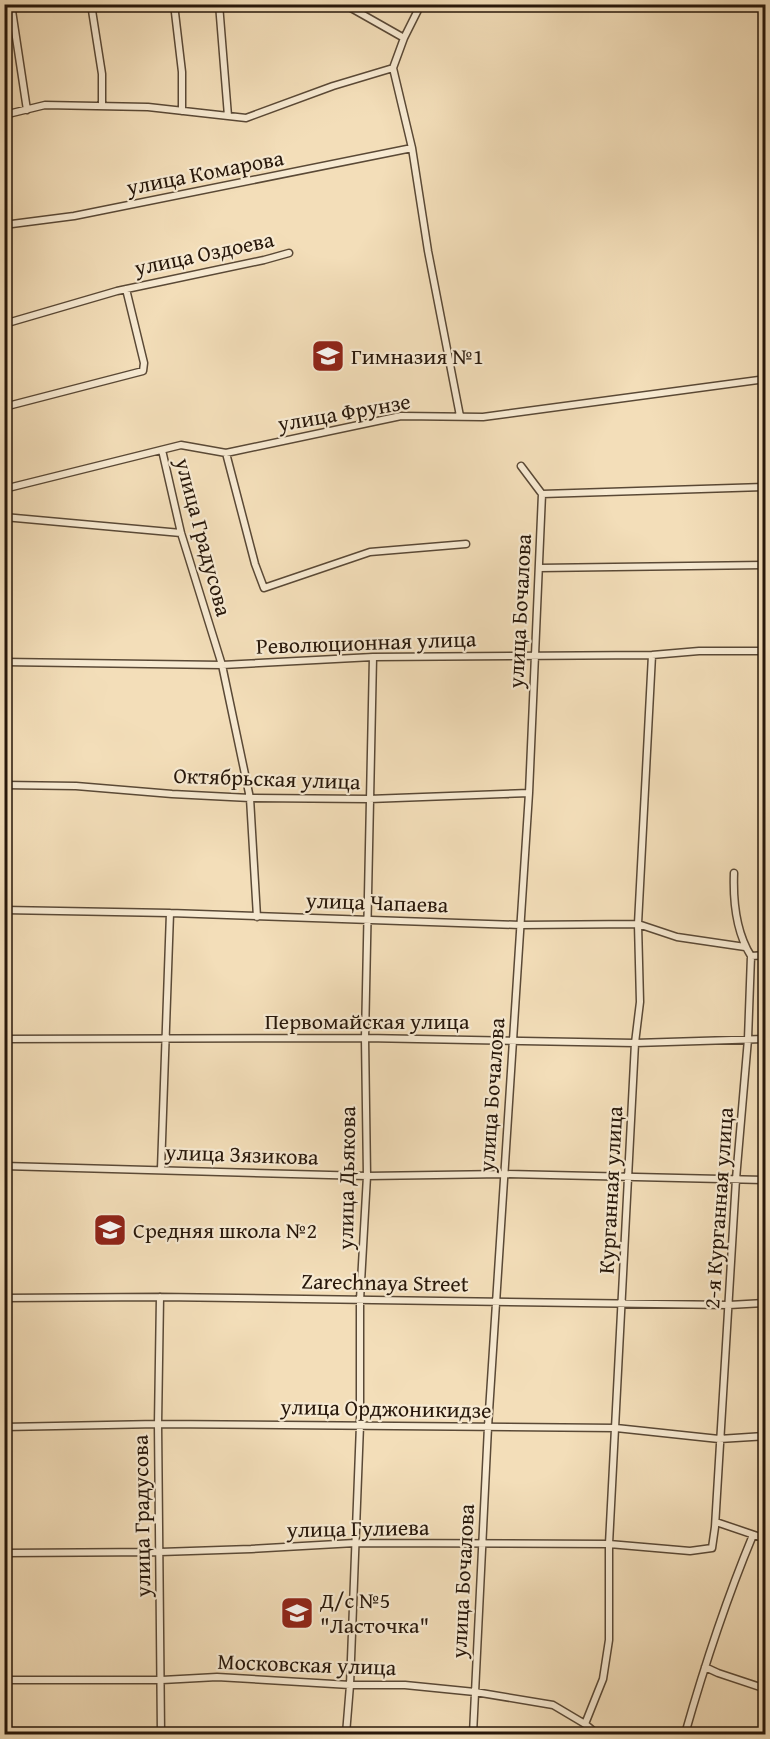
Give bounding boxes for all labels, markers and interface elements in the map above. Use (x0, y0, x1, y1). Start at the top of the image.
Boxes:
street label: улица Комарова (123, 141, 287, 203)
street label: улица Оздоева (130, 222, 277, 284)
school or university icon: Гимназия №1 (310, 338, 346, 374)
place label: Гимназия №1 (351, 340, 484, 372)
street label: улица Фрунзе (274, 385, 413, 440)
street label: улица Градусова (167, 453, 241, 620)
street label: улица Бочалова (499, 532, 539, 690)
street label: Революционная улица (255, 622, 477, 662)
street label: Октябрьская улица (173, 759, 362, 797)
street label: улица Чапаева (304, 883, 449, 920)
street label: Первомайская улица (265, 1005, 470, 1037)
street label: улица Бочалова (470, 1016, 512, 1174)
street label: улица Дьякова (329, 1105, 363, 1251)
street label: Курганная улица (590, 1105, 630, 1275)
street label: 2-я Курганная улица (695, 1106, 741, 1310)
street label: улица Зязикова (164, 1135, 320, 1173)
school or university icon: Средняя школа №2 (92, 1212, 128, 1248)
place label: Средняя школа №2 (133, 1214, 317, 1246)
street label: Zarechnaya Street (301, 1265, 469, 1299)
street label: улица Орджоникидзе (279, 1390, 492, 1426)
street label: улица Градусова (124, 1434, 158, 1599)
street label: улица Бочалова (442, 1502, 482, 1660)
street label: улица Гулиева (285, 1511, 430, 1545)
place label: Д/с №5 "Ласточка" (319, 1584, 429, 1641)
school or university icon: Д/с №5 "Ласточка" (279, 1595, 315, 1631)
street label: Московская улица (217, 1645, 397, 1683)

